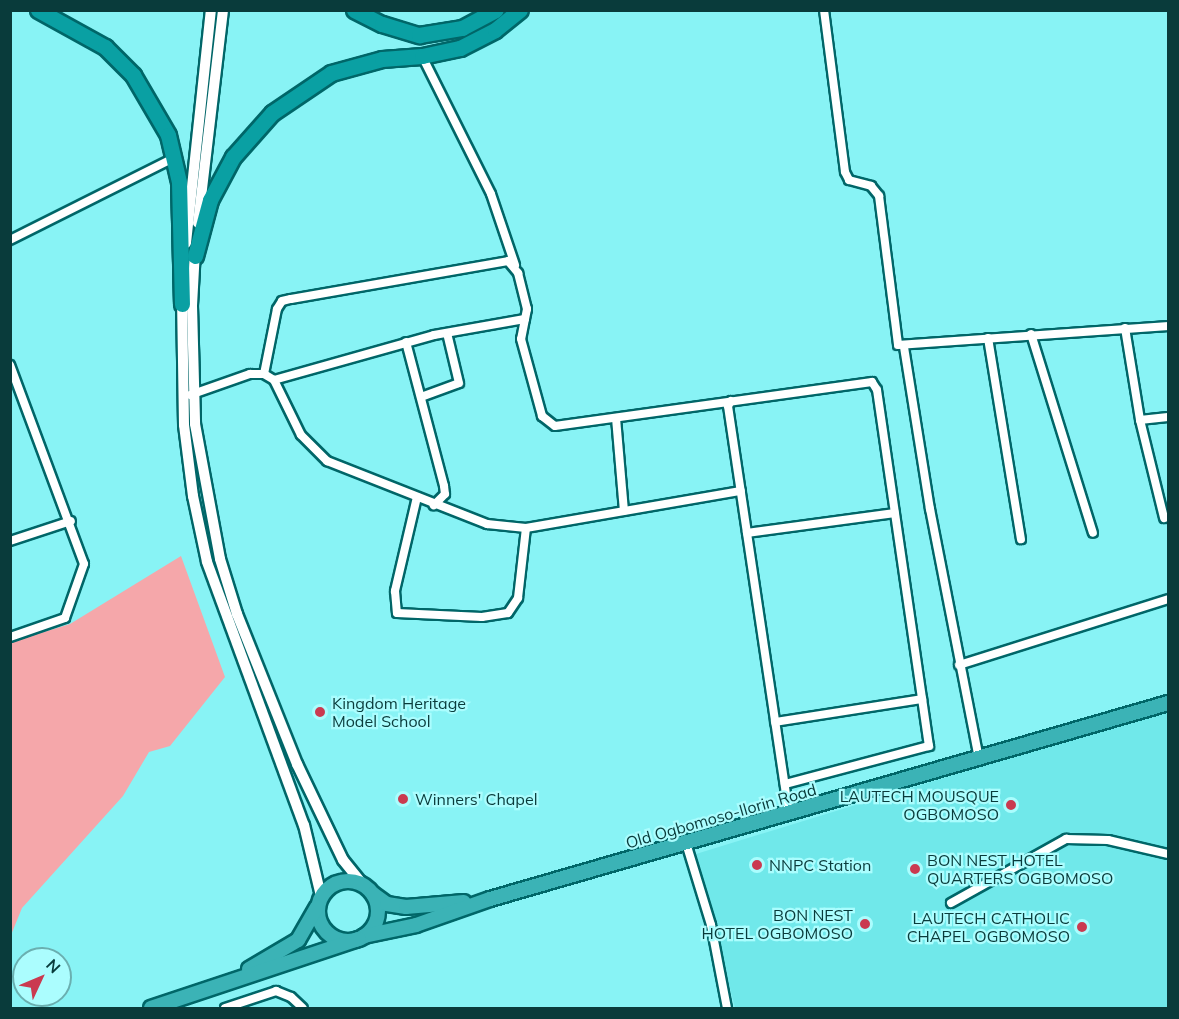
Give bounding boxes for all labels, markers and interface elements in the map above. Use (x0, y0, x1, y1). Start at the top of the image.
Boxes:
place label: Kingdom Heritage Model School (332, 693, 466, 731)
marker: Kingdom Heritage Model School (313, 705, 327, 719)
street label: Old Ogbomoso-Ilorin Road (623, 780, 819, 852)
place label: LAUTECH MOUSQUE OGBOMOSO (840, 786, 999, 824)
place label: Winners' Chapel (415, 789, 537, 809)
marker: Winners' Chapel (396, 792, 410, 806)
marker: LAUTECH MOUSQUE OGBOMOSO (1004, 798, 1018, 812)
place label: BON NEST HOTEL QUARTERS OGBOMOSO (927, 850, 1113, 888)
place label: NNPC Station (769, 855, 871, 875)
marker: NNPC Station (750, 858, 764, 872)
marker: BON NEST HOTEL QUARTERS OGBOMOSO (908, 862, 922, 876)
place label: BON NEST HOTEL OGBOMOSO (701, 905, 853, 943)
place label: LAUTECH CATHOLIC CHAPEL OGBOMOSO (907, 908, 1070, 946)
marker: BON NEST HOTEL OGBOMOSO (858, 917, 872, 931)
marker: LAUTECH CATHOLIC CHAPEL OGBOMOSO (1075, 920, 1089, 934)
north arrow (12, 947, 72, 1007)
text: N (42, 955, 65, 977)

